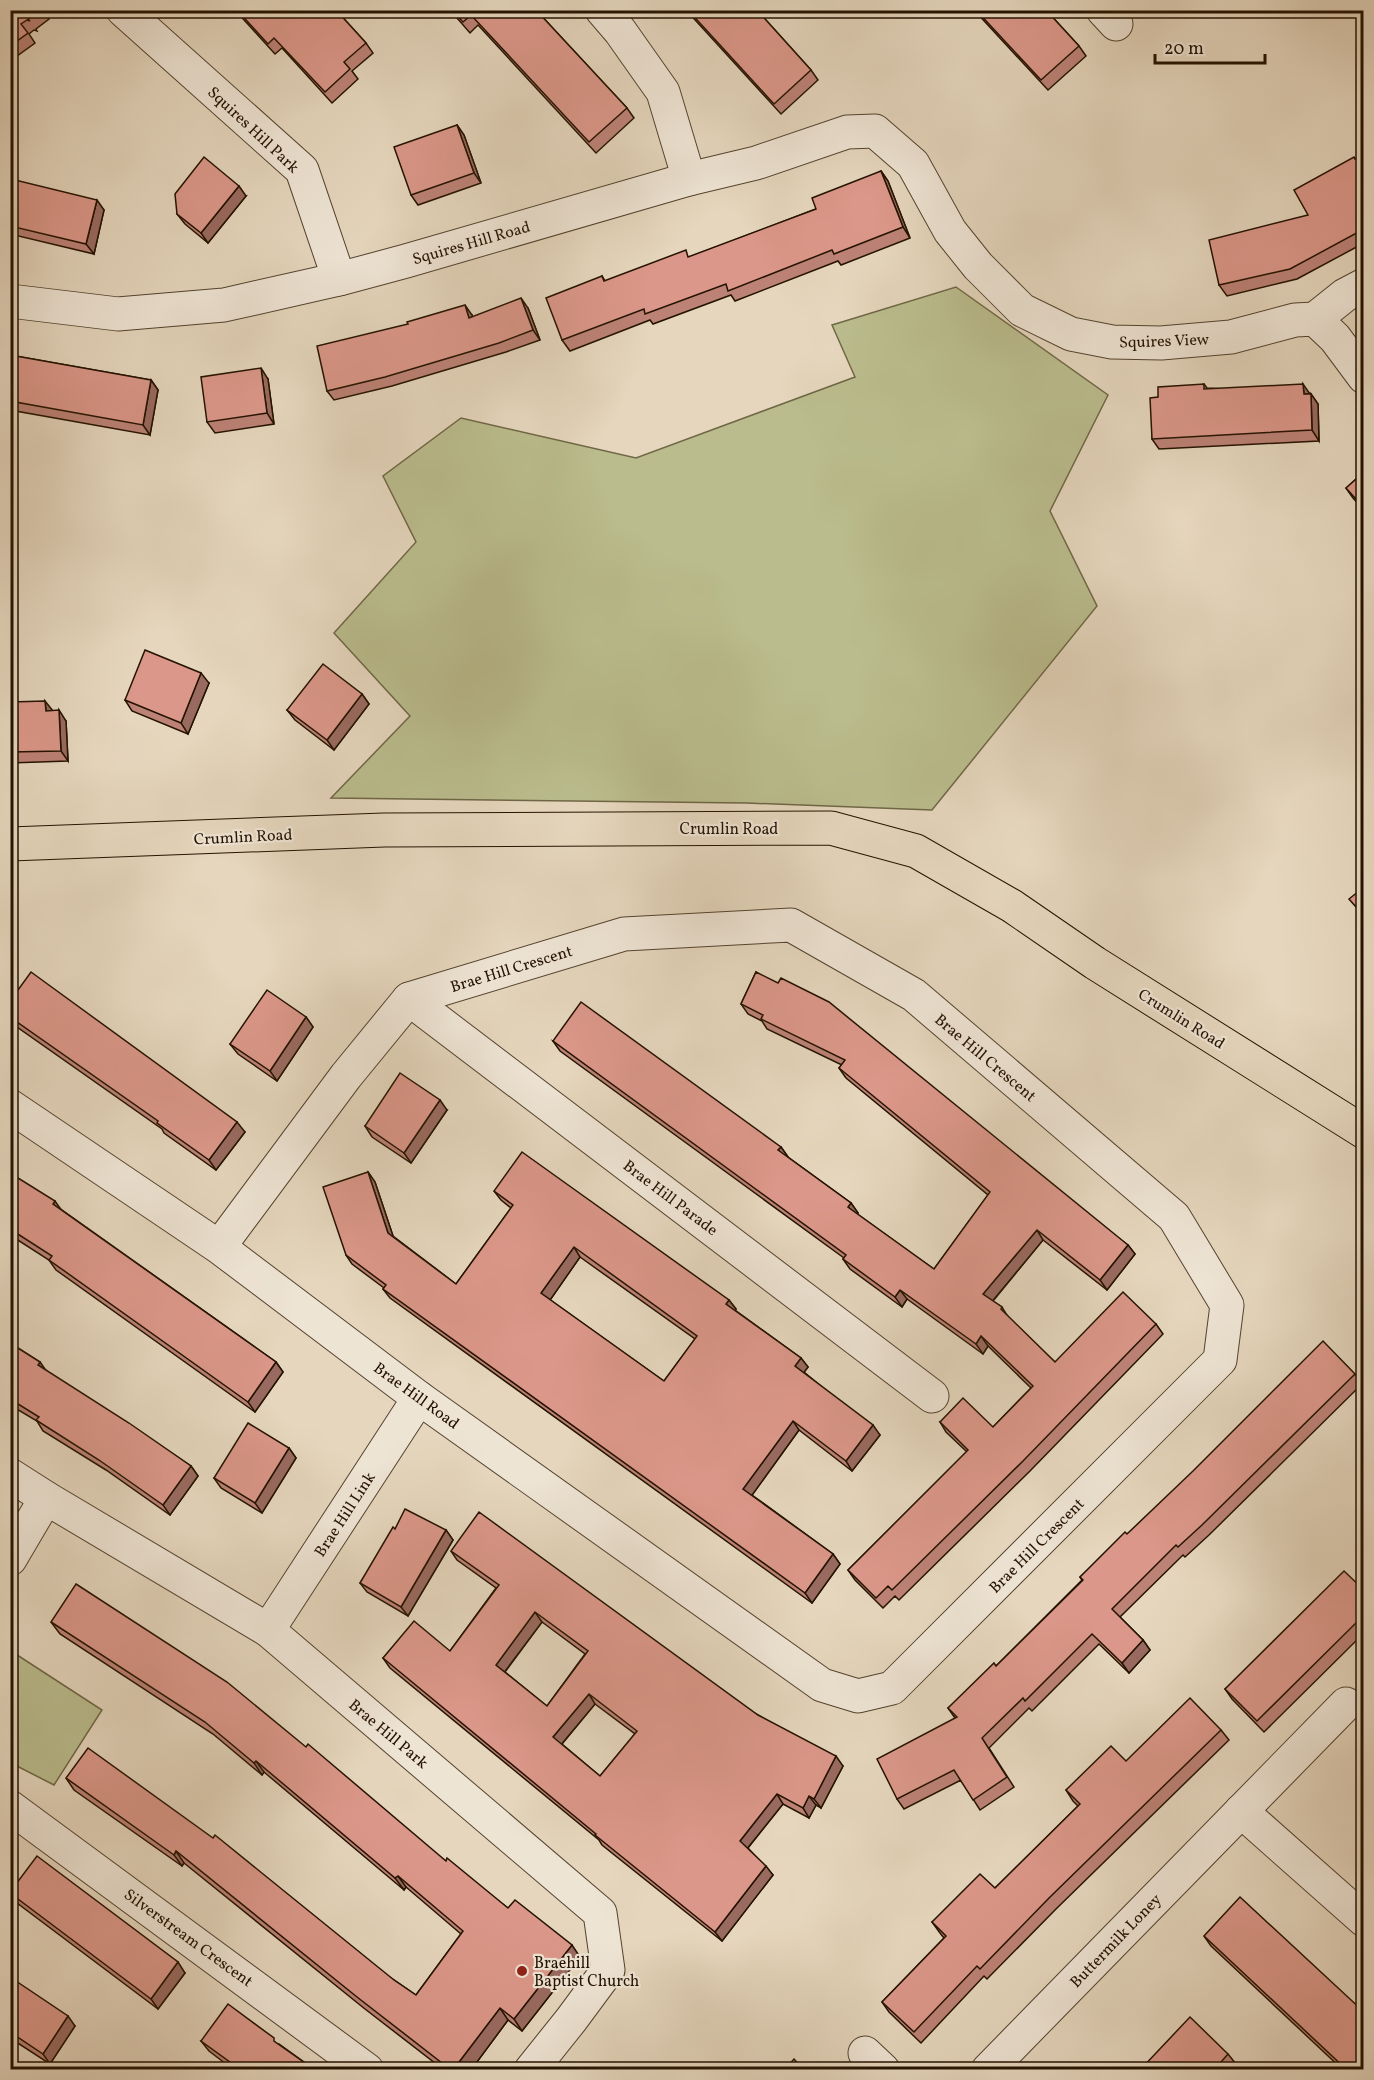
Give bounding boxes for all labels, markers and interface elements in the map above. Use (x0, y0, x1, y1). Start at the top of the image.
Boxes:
scale bar (1155, 27, 1264, 65)
text: 20 m (1164, 37, 1204, 62)
street label: Squires Hill Park (202, 82, 304, 179)
street label: Squires Hill Road (410, 217, 533, 271)
street label: Squires View (1119, 329, 1210, 355)
street label: Crumlin Road (680, 819, 778, 841)
street label: Crumlin Road (193, 824, 293, 852)
street label: Brae Hill Crescent (448, 941, 576, 999)
street label: Crumlin Road (1133, 984, 1229, 1055)
street label: Brae Hill Crescent (929, 1009, 1041, 1108)
street label: Brae Hill Parade (618, 1156, 722, 1242)
street label: Brae Hill Road (368, 1358, 463, 1435)
street label: Brae Hill Link (310, 1468, 381, 1562)
street label: Brae Hill Crescent (985, 1494, 1090, 1599)
street label: Brae Hill Park (343, 1695, 432, 1775)
street label: Silverstream Crescent (119, 1884, 257, 1993)
street label: Buttermilk Loney (1066, 1889, 1167, 1993)
place label: Braehill Baptist Church (534, 1953, 639, 1993)
marker: Braehill Baptist Church (515, 1964, 529, 1978)

